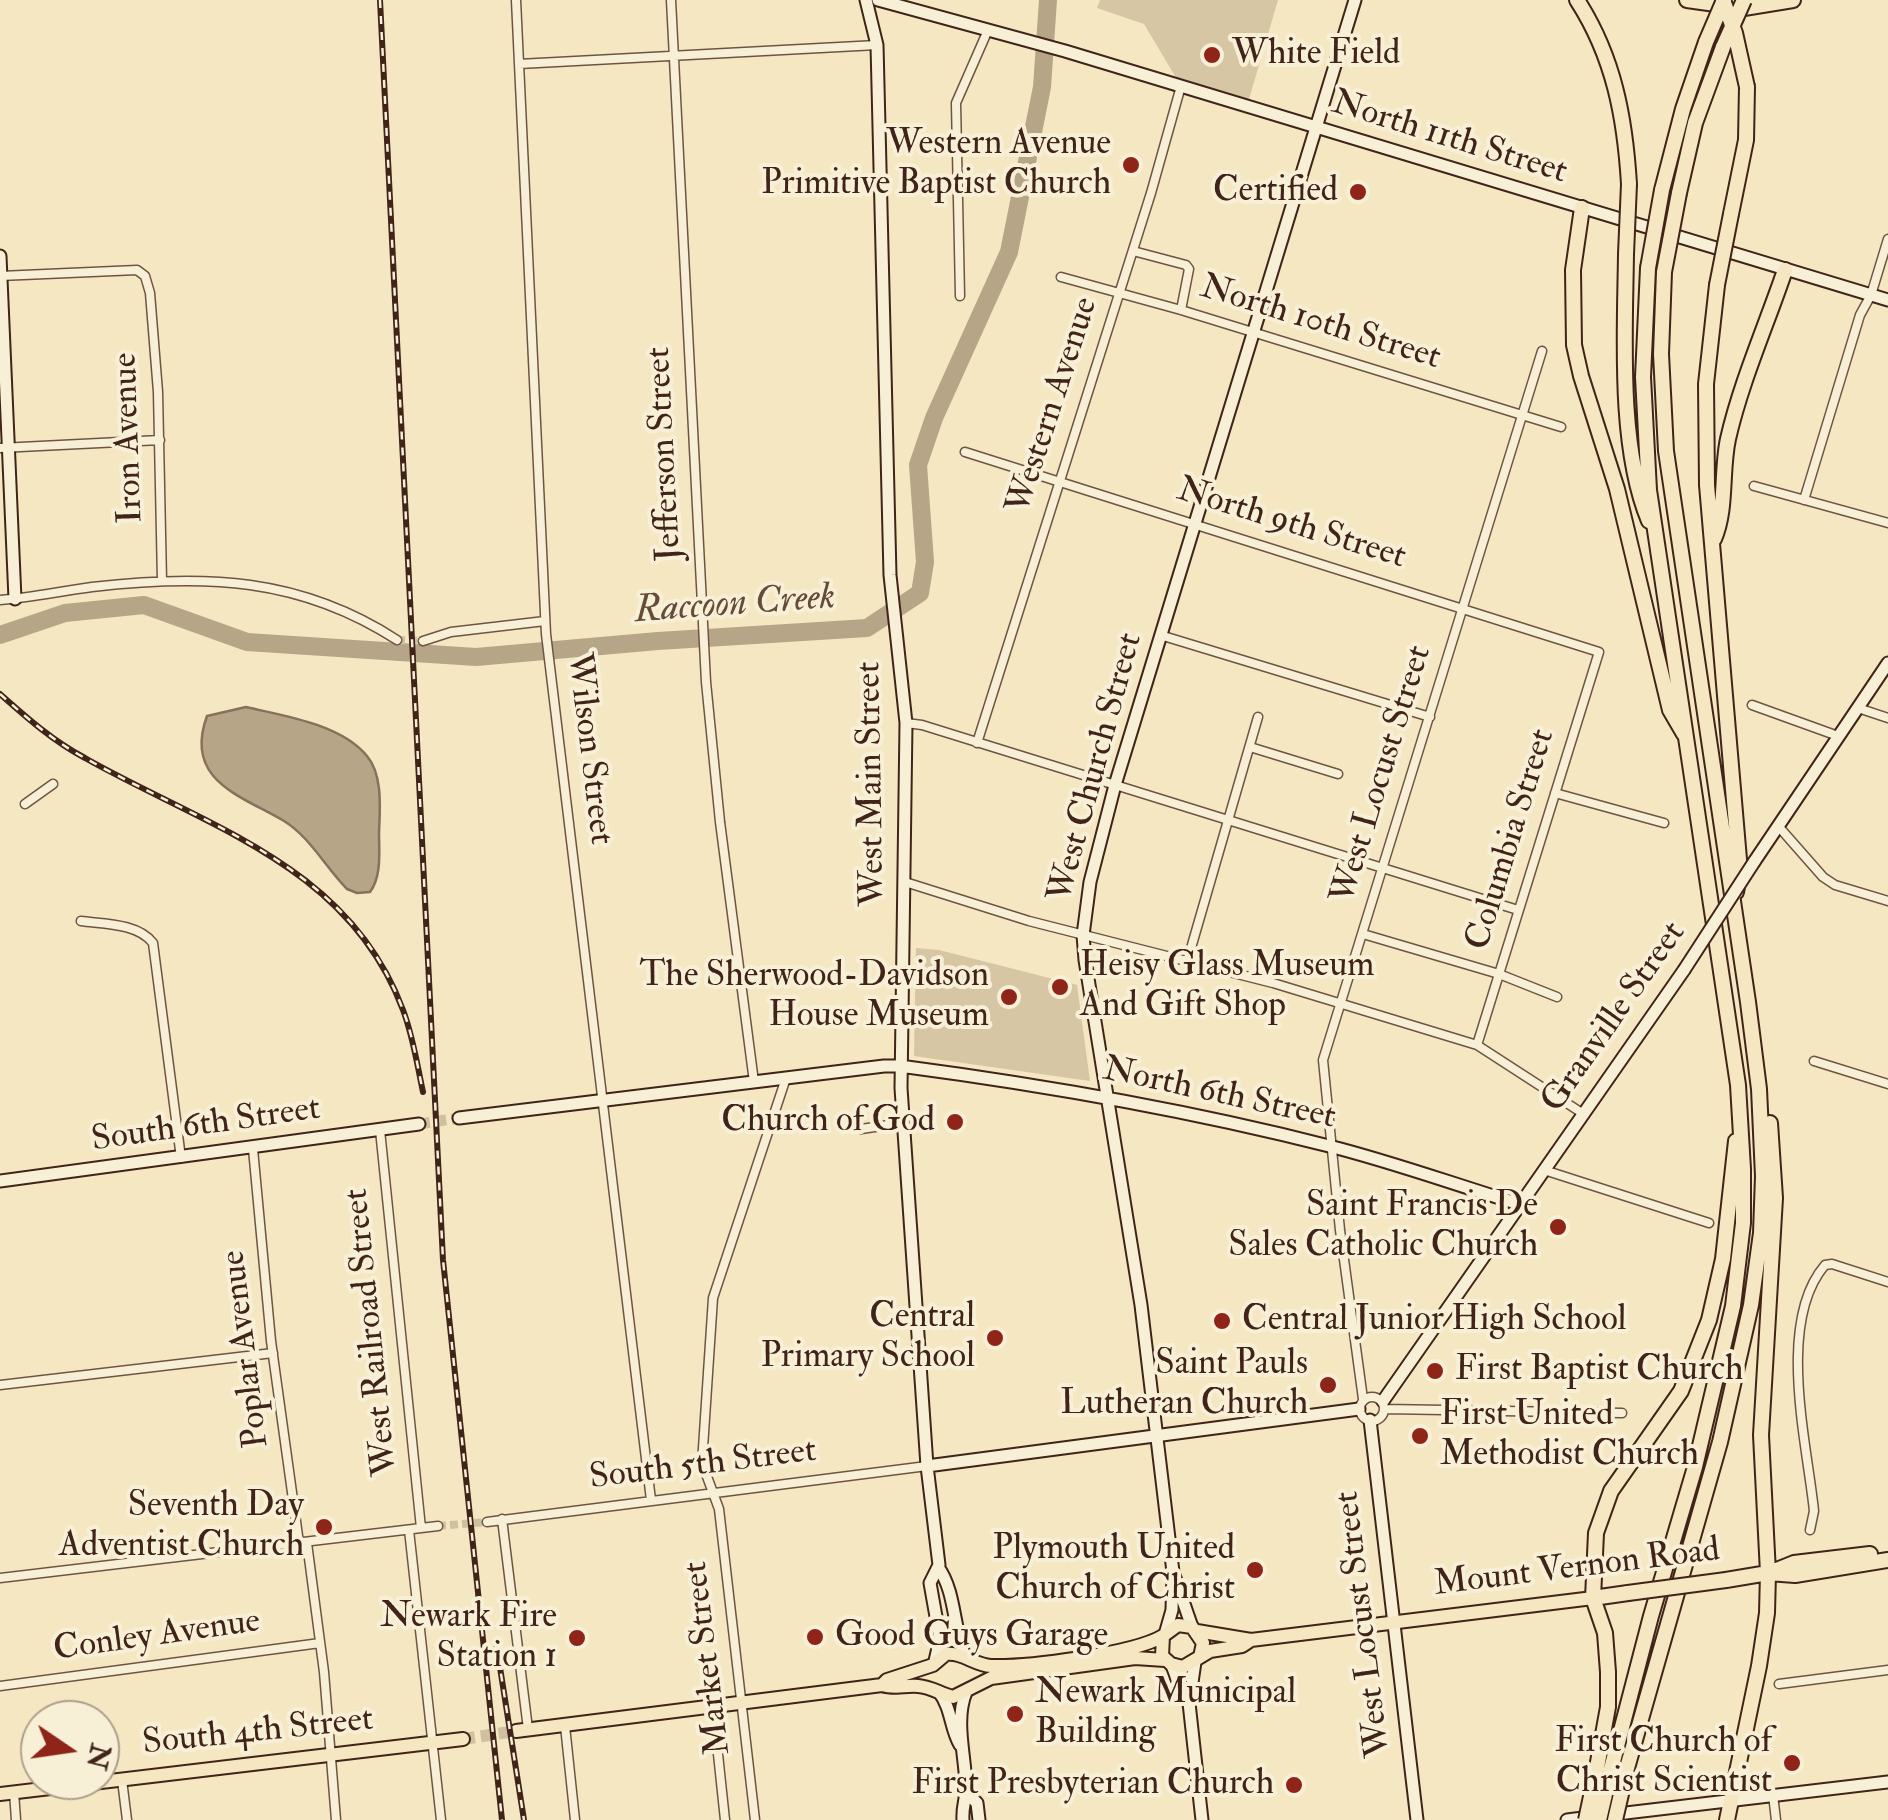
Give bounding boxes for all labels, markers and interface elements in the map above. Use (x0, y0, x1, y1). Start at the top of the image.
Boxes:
place label: White Field (1232, 34, 1400, 76)
marker: White Field (1201, 44, 1223, 66)
street label: North 11th Street (1326, 83, 1572, 195)
place label: Western Avenue Primitive Baptist Church (761, 124, 1111, 206)
marker: Western Avenue Primitive Baptist Church (1120, 154, 1142, 176)
place label: Certified (1213, 171, 1338, 213)
marker: Certified (1347, 181, 1369, 203)
street label: North 10th Street (1195, 267, 1445, 381)
street label: Western Avenue (999, 293, 1109, 519)
street label: Jefferson Street (639, 346, 693, 562)
street label: Iron Avenue (106, 352, 154, 524)
street label: North 9th Street (1172, 470, 1410, 580)
water label: Raccoon Creek (633, 576, 837, 636)
street label: West Church Street (1041, 629, 1153, 907)
street label: West Locust Street (1324, 641, 1442, 909)
street label: Wilson Street (555, 651, 621, 847)
street label: West Main Street (850, 661, 896, 907)
street label: Columbia Street (1458, 724, 1566, 956)
street label: Granville Street (1534, 915, 1696, 1121)
place label: Heisy Glass Museum And Gift Shop (1080, 946, 1374, 1028)
place label: The Sherwood-Davidson House Museum (639, 956, 989, 1038)
marker: Heisy Glass Museum And Gift Shop (1049, 976, 1071, 998)
marker: The Sherwood-Davidson House Museum (998, 986, 1020, 1008)
street label: North 6th Street (1099, 1050, 1339, 1140)
street label: South 6th Street (89, 1089, 323, 1163)
place label: Church of God (721, 1101, 935, 1143)
marker: Church of God (944, 1111, 966, 1133)
street label: West Railroad Street (337, 1186, 409, 1478)
place label: Saint Francis De Sales Catholic Church (1228, 1186, 1538, 1268)
marker: Saint Francis De Sales Catholic Church (1547, 1216, 1569, 1238)
street label: Poplar Avenue (214, 1248, 280, 1450)
place label: Central Primary School (761, 1297, 975, 1379)
place label: Central Junior High School (1242, 1300, 1627, 1342)
marker: Central Junior High School (1211, 1310, 1233, 1332)
marker: Central Primary School (984, 1327, 1006, 1349)
place label: Saint Pauls Lutheran Church (1060, 1344, 1308, 1426)
place label: First Baptist Church (1455, 1350, 1743, 1392)
marker: First Baptist Church (1424, 1360, 1446, 1382)
marker: Saint Pauls Lutheran Church (1317, 1374, 1339, 1396)
place label: First United Methodist Church (1440, 1395, 1699, 1477)
marker: First United Methodist Church (1409, 1425, 1431, 1447)
street label: South 5th Street (587, 1431, 819, 1501)
place label: Seventh Day Adventist Church (59, 1486, 304, 1568)
street label: West Locust Street (1328, 1489, 1402, 1759)
marker: Seventh Day Adventist Church (313, 1516, 335, 1538)
place label: Plymouth United Church of Christ (993, 1529, 1235, 1611)
street label: Mount Vernon Road (1432, 1531, 1722, 1607)
street label: Market Street (676, 1559, 742, 1757)
marker: Plymouth United Church of Christ (1244, 1559, 1266, 1581)
place label: Newark Fire Station 1 (380, 1597, 557, 1679)
street label: Conley Avenue (51, 1602, 263, 1672)
place label: Good Guys Garage (835, 1616, 1108, 1658)
marker: Good Guys Garage (804, 1626, 826, 1648)
marker: Newark Fire Station 1 (566, 1627, 588, 1649)
place label: Newark Municipal Building (1035, 1673, 1296, 1755)
north arrow (20, 1700, 120, 1800)
street label: South 4th Street (141, 1700, 375, 1766)
marker: Newark Municipal Building (1004, 1703, 1026, 1725)
place label: First Church of Christ Scientist (1554, 1722, 1772, 1804)
text: N (78, 1740, 118, 1773)
marker: First Church of Christ Scientist (1781, 1752, 1803, 1774)
place label: First Presbyterian Church (912, 1764, 1274, 1806)
marker: First Presbyterian Church (1283, 1774, 1305, 1796)

